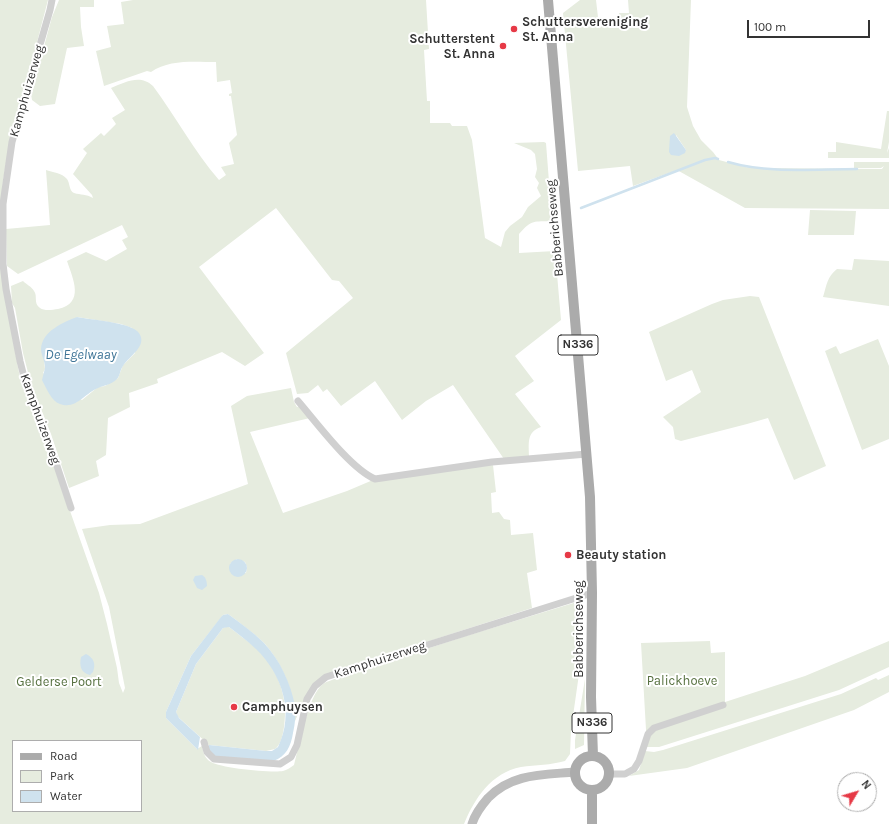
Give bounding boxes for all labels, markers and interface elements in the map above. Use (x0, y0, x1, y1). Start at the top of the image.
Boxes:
scale bar (749, 12, 872, 38)
place label: Schuttersvereniging St. Anna (522, 14, 648, 45)
text: 100 m (754, 20, 786, 34)
marker: Schuttersvereniging St. Anna (509, 24, 519, 34)
place label: Schutterstent St. Anna (409, 31, 495, 62)
marker: Schutterstent St. Anna (498, 41, 508, 51)
street label: Kamphuizerweg (6, 43, 48, 139)
street label: Babberichseweg (543, 179, 567, 277)
road number: N336 (558, 335, 598, 355)
water label: De Egelwaay (45, 347, 117, 363)
street label: Kamphuizerweg (16, 372, 64, 466)
place label: Beauty station (576, 547, 666, 563)
marker: Beauty station (563, 550, 573, 560)
street label: Babberichseweg (571, 580, 587, 678)
street label: Kamphuizerweg (332, 638, 428, 682)
park label: Palickhoeve (647, 673, 717, 689)
park label: Gelderse Poort (16, 674, 102, 690)
place label: Camphuysen (242, 699, 323, 715)
marker: Camphuysen (229, 702, 239, 712)
road number: N336 (572, 713, 612, 733)
legend (12, 740, 142, 812)
text: Road (50, 749, 78, 763)
text: Park (50, 769, 74, 783)
north arrow (837, 772, 877, 812)
text: N (859, 778, 874, 792)
text: Water (50, 789, 82, 803)

